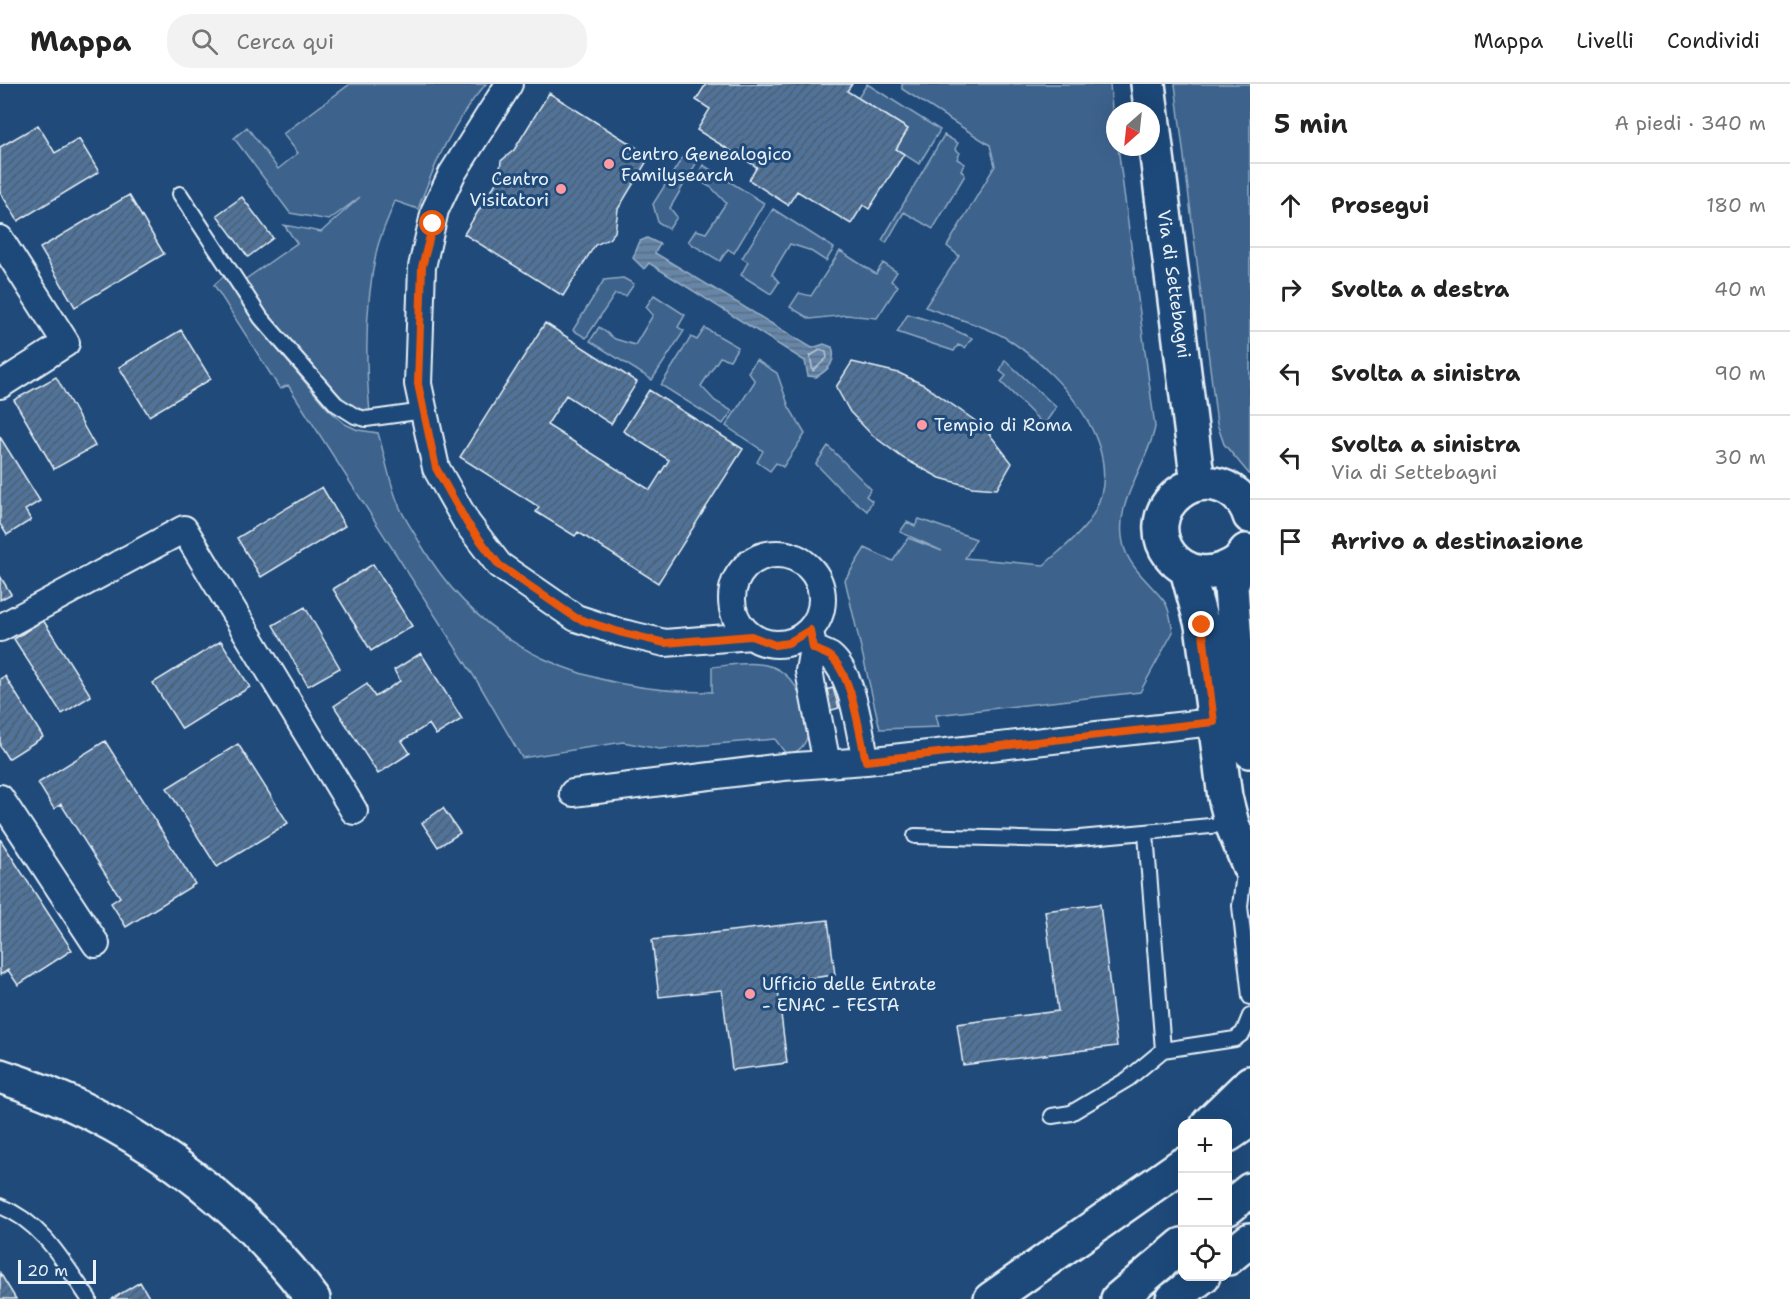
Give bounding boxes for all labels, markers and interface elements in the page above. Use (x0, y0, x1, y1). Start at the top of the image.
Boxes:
search box (167, 14, 587, 68)
text: Mappa (30, 22, 131, 60)
icon: search (188, 25, 221, 58)
text: Cerca qui (236, 27, 334, 56)
text: Mappa (1473, 27, 1543, 55)
text: Livelli (1576, 27, 1634, 55)
text: Condividi (1667, 27, 1760, 55)
north arrow (1106, 102, 1160, 156)
text: 5 min (1274, 106, 1348, 141)
text: A piedi · 340 m (1614, 110, 1766, 136)
place label: Centro Genealogico Familysearch (621, 142, 792, 187)
marker: Centro Genealogico Familysearch (602, 157, 616, 171)
place label: Centro Visitatori (469, 167, 549, 212)
marker: Centro Visitatori (554, 182, 568, 196)
icon: ahead (1274, 189, 1307, 222)
text: Prosegui (1331, 191, 1429, 220)
text: 180 m (1706, 192, 1766, 218)
street label: Via di Settebagni (1152, 208, 1196, 360)
route start (419, 210, 445, 236)
icon: right (1274, 273, 1307, 306)
text: Svolta a destra (1331, 275, 1509, 304)
text: 40 m (1714, 276, 1766, 302)
icon: left (1274, 357, 1307, 390)
text: Svolta a sinistra (1331, 359, 1520, 388)
text: 90 m (1714, 360, 1766, 386)
place label: Tempio di Roma (934, 413, 1072, 437)
marker: Tempio di Roma (915, 418, 929, 432)
text: Svolta a sinistra (1331, 430, 1520, 459)
icon: left (1274, 441, 1307, 474)
text: 30 m (1714, 444, 1766, 470)
text: Via di Settebagni (1331, 459, 1498, 485)
icon: arrive (1274, 525, 1307, 558)
text: Arrivo a destinazione (1331, 527, 1583, 556)
route end (1188, 611, 1214, 637)
place label: Ufficio delle Entrate - ENAC - FESTA (762, 972, 936, 1017)
marker: Ufficio delle Entrate - ENAC - FESTA (743, 987, 757, 1001)
map controls (1178, 1119, 1232, 1281)
button: + (1178, 1119, 1232, 1173)
button: − (1178, 1173, 1232, 1227)
button: locate (1178, 1227, 1232, 1281)
scale bar (18, 1257, 96, 1284)
text: 20 m (27, 1260, 68, 1281)

